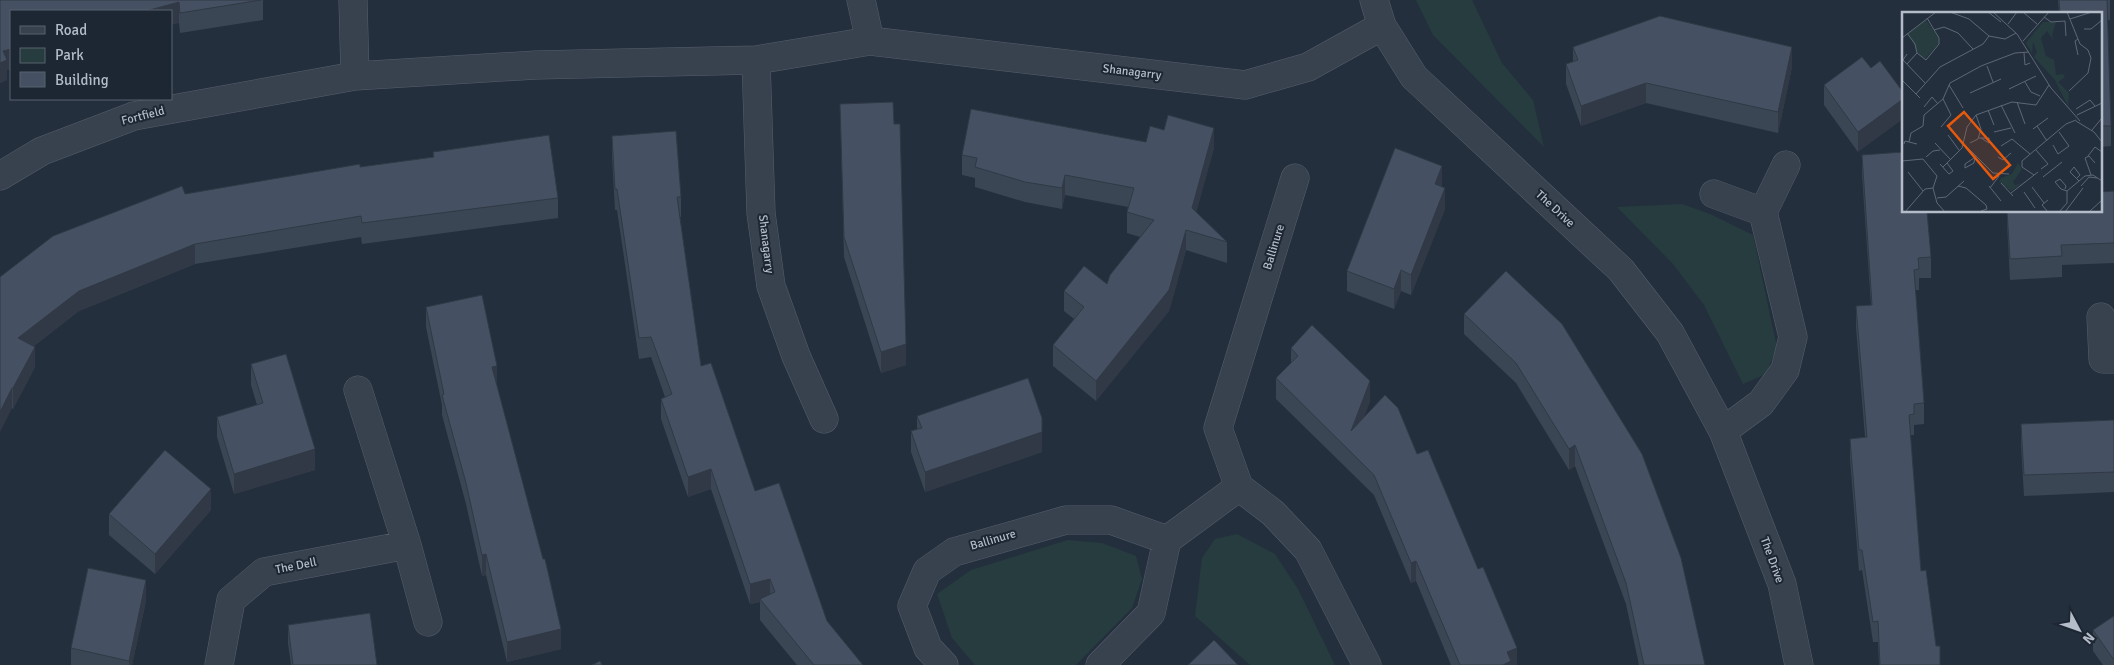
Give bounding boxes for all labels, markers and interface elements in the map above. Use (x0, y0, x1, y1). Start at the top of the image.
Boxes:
legend (10, 10, 172, 100)
inset map (1902, 12, 2102, 212)
text: Road (55, 21, 87, 39)
text: Park (55, 46, 84, 64)
street label: Shanagarry (1102, 61, 1163, 83)
text: Building (55, 71, 109, 89)
street label: Fortfield (120, 103, 166, 129)
street label: The Drive (1532, 187, 1578, 231)
street label: Shanagarry (755, 214, 777, 275)
street label: Ballinure (1260, 222, 1288, 272)
street label: Ballinure (968, 526, 1018, 554)
street label: The Drive (1757, 535, 1787, 585)
street label: The Dell (274, 555, 318, 577)
north arrow (2054, 605, 2104, 655)
text: N (2079, 629, 2098, 647)

